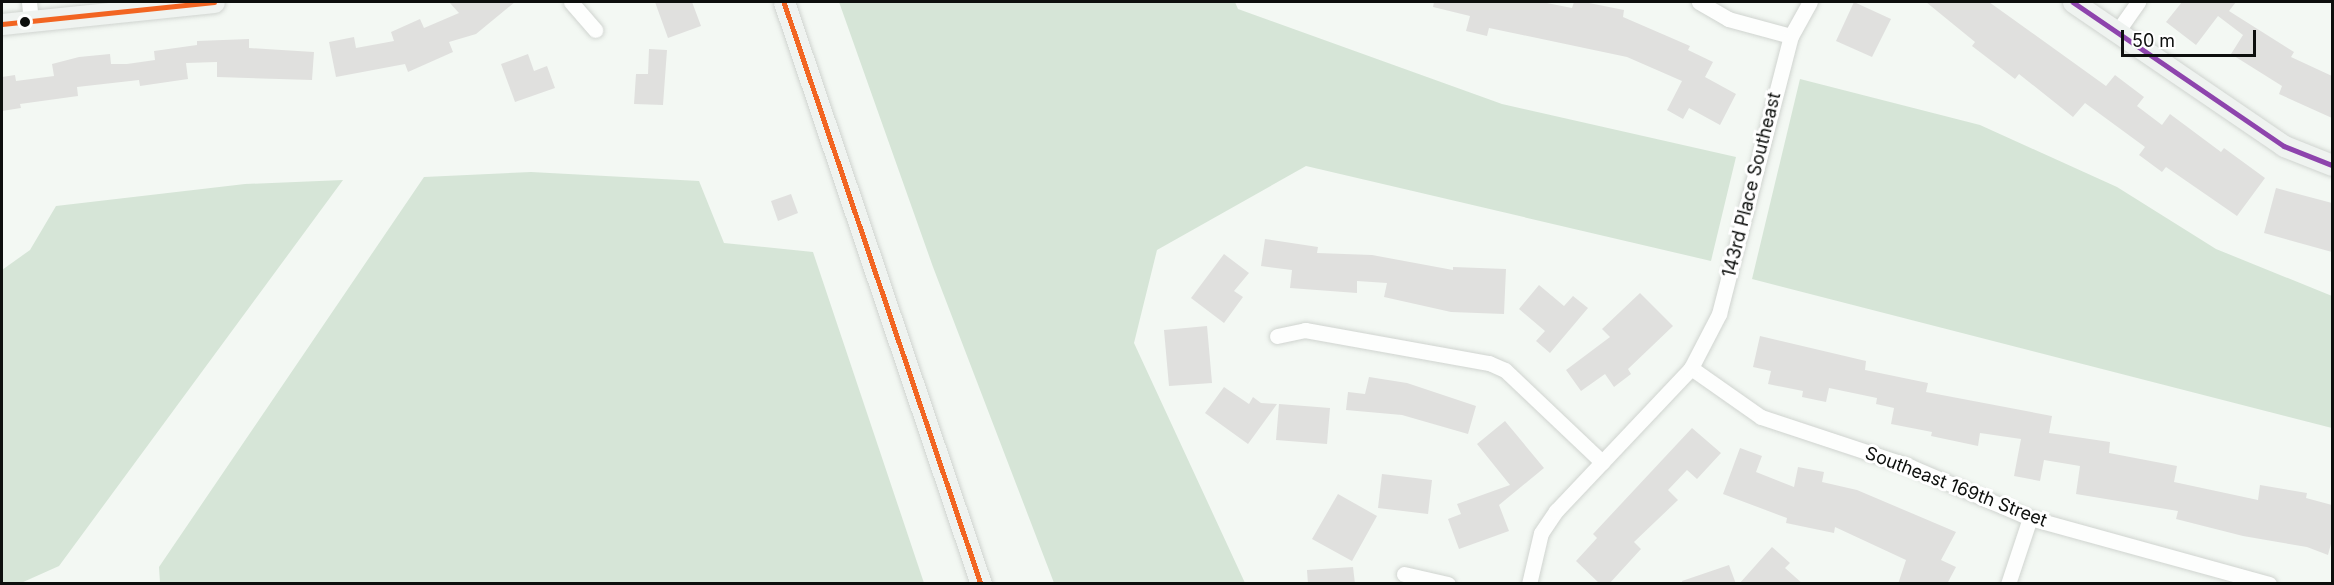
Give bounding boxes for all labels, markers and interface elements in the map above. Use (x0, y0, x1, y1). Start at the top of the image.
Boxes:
unlabelled marker (19, 16, 31, 28)
scale bar (2124, 18, 2259, 56)
text: 50 m (2132, 30, 2175, 51)
street label: 143rd Place Southeast (1719, 90, 1785, 280)
street label: Southeast 169th Street (1862, 442, 2050, 532)

